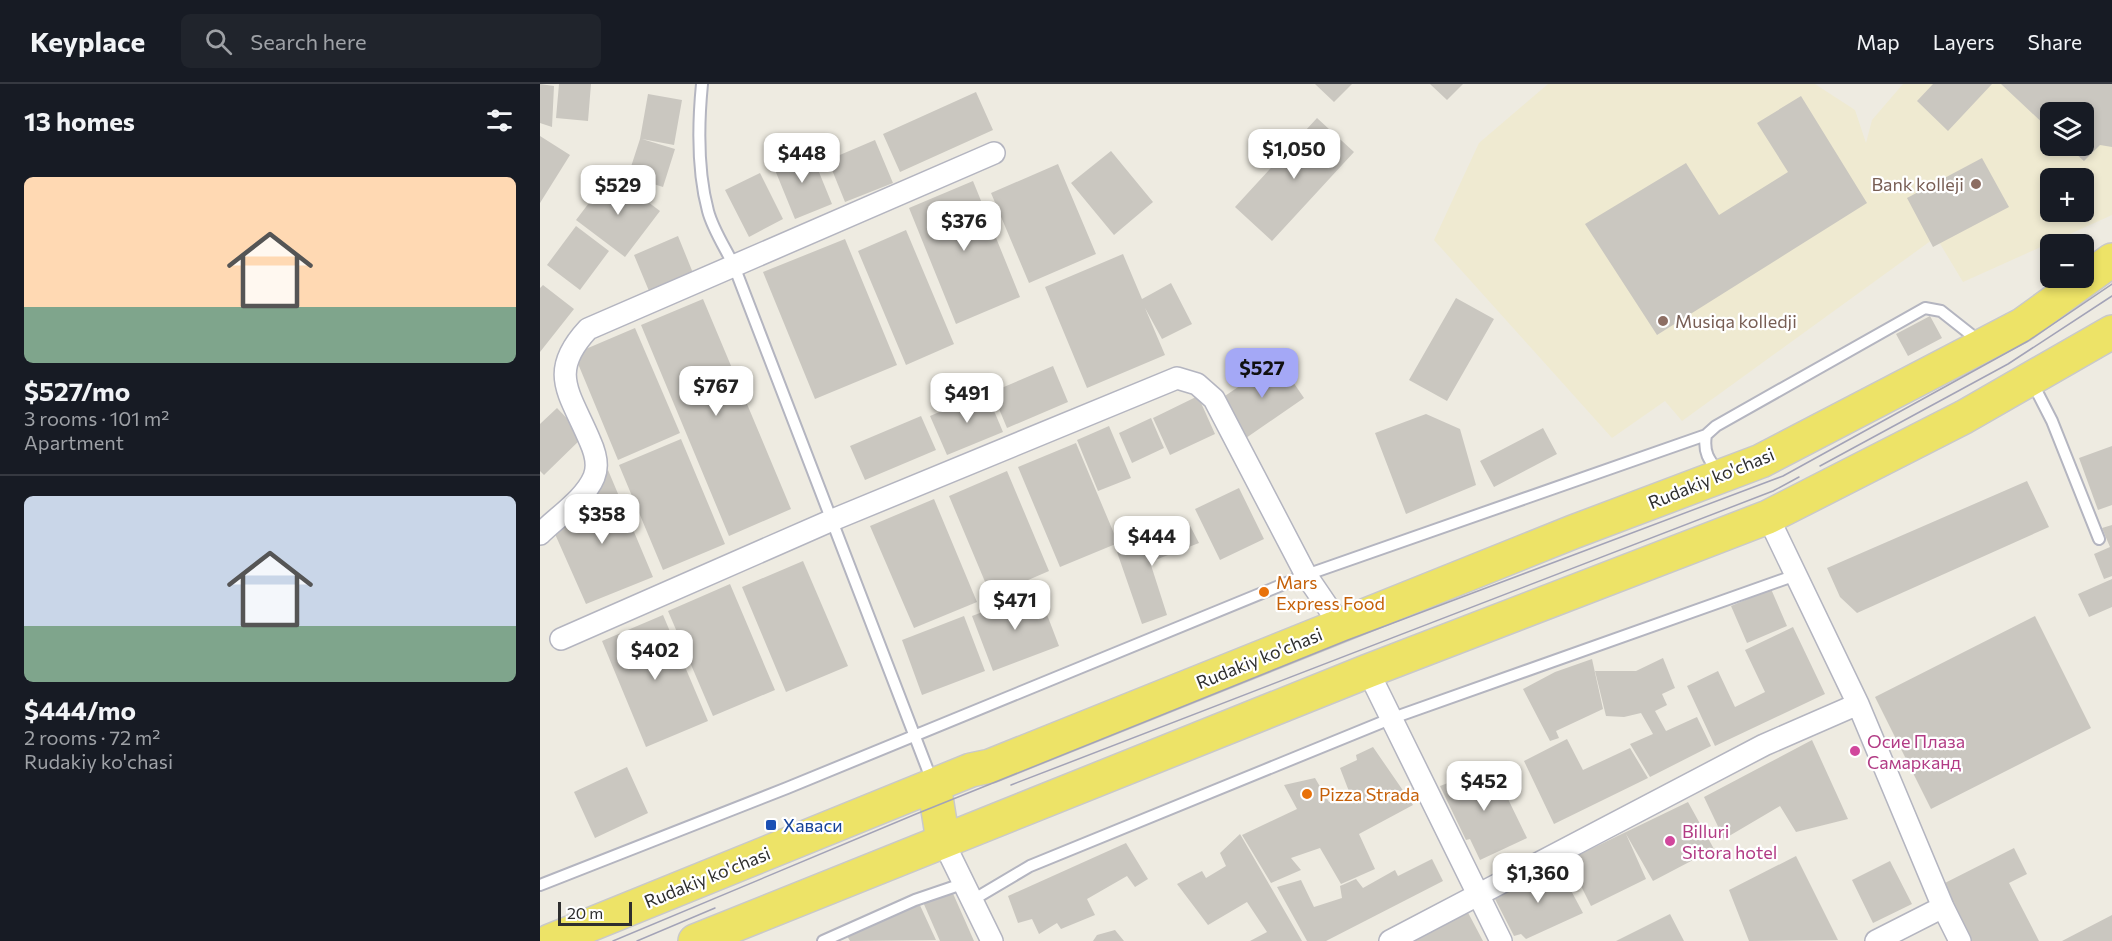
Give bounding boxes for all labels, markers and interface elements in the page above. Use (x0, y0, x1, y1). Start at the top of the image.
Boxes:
search box (181, 14, 601, 68)
text: Keyplace (30, 24, 145, 58)
icon: search (202, 25, 235, 58)
text: Search here (250, 28, 367, 55)
text: Map (1856, 29, 1900, 54)
text: Layers (1933, 29, 1995, 54)
text: Share (2028, 29, 2082, 54)
map controls (2040, 102, 2094, 288)
button: layers (2040, 102, 2094, 156)
icon: filters (483, 104, 516, 137)
text: 13 homes (24, 105, 135, 136)
pin: $1,050 (1245, 129, 1343, 180)
pin: $448 (766, 133, 838, 184)
text: $1,050 (1262, 136, 1326, 160)
text: $448 (778, 140, 826, 164)
pin: $529 (582, 165, 654, 216)
button: + (2040, 168, 2094, 222)
text: $529 (595, 172, 641, 196)
place label: Bank kolleji (1871, 173, 1964, 195)
marker: Bank kolleji (1969, 177, 1983, 191)
pin: $376 (928, 201, 1000, 252)
text: $376 (941, 208, 987, 232)
icon: home (216, 216, 324, 324)
button: − (2040, 234, 2094, 288)
place label: Musiqa kolledji (1675, 310, 1797, 332)
marker: Musiqa kolledji (1656, 314, 1670, 328)
pin: $527 (1226, 348, 1298, 399)
text: $527 (1239, 355, 1285, 379)
pin: $767 (680, 366, 752, 417)
text: $767 (693, 373, 739, 397)
pin: $491 (931, 373, 1003, 424)
text: $527/mo (24, 375, 130, 406)
text: $491 (944, 380, 990, 404)
text: 3 rooms · 101 m² (24, 406, 169, 430)
text: Apartment (24, 430, 124, 454)
street label: Rudakiy ko'chasi (1645, 443, 1777, 513)
pin: $358 (566, 494, 638, 545)
text: $358 (578, 501, 626, 525)
pin: $444 (1116, 516, 1188, 567)
text: $444 (1128, 523, 1176, 547)
icon: home (216, 535, 324, 643)
place label: Mars Express Food (1276, 571, 1385, 614)
pin: $471 (979, 580, 1051, 631)
marker: Mars Express Food (1257, 585, 1271, 599)
text: $471 (993, 587, 1037, 611)
street label: Rudakiy ko'chasi (1193, 623, 1325, 693)
pin: $402 (619, 630, 691, 681)
text: $402 (631, 637, 679, 661)
text: $444/mo (24, 694, 136, 725)
text: 2 rooms · 72 m² (24, 725, 160, 749)
place label: Осие Плаза Самарканд (1867, 730, 1965, 773)
marker: Осие Плаза Самарканд (1848, 744, 1862, 758)
text: Rudakiy ko'chasi (24, 749, 173, 773)
pin: $452 (1448, 761, 1520, 812)
text: $452 (1461, 768, 1507, 792)
place label: Pizza Strada (1319, 783, 1420, 805)
marker: Pizza Strada (1300, 787, 1314, 801)
place label: Хаваси (783, 814, 843, 836)
marker: Хаваси (764, 818, 778, 832)
place label: Billuri Sitora hotel (1682, 820, 1777, 863)
marker: Billuri Sitora hotel (1663, 834, 1677, 848)
street label: Rudakiy ko'chasi (641, 842, 773, 912)
pin: $1,360 (1489, 853, 1587, 904)
text: $1,360 (1507, 860, 1569, 884)
scale bar (558, 899, 632, 926)
text: 20 m (567, 903, 603, 922)

